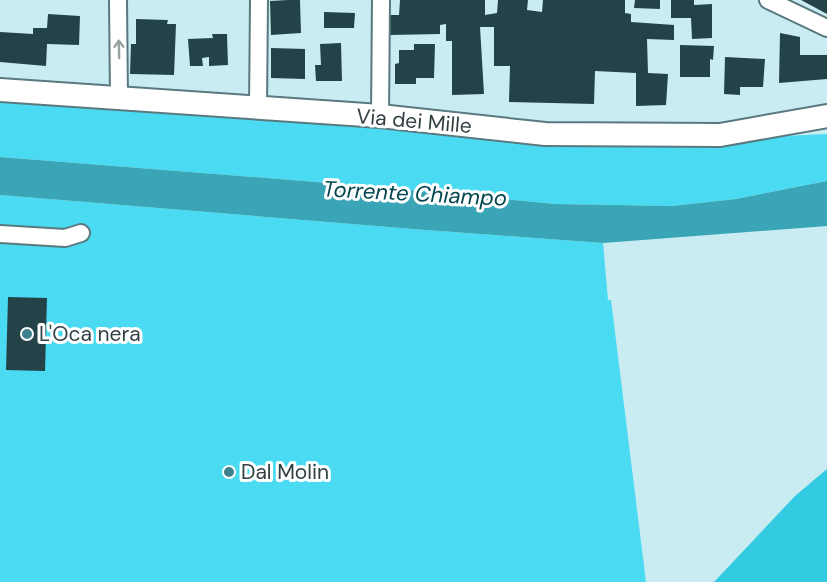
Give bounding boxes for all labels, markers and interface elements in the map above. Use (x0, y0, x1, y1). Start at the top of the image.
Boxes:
one-way arrow (113, 39, 124, 59)
street label: Via dei Mille (355, 102, 473, 140)
water label: Torrente Chiampo (322, 174, 508, 213)
place label: L'Oca nera (39, 320, 141, 348)
marker: L'Oca nera (20, 327, 34, 341)
place label: Dal Molin (241, 458, 329, 486)
marker: Dal Molin (222, 465, 236, 479)

